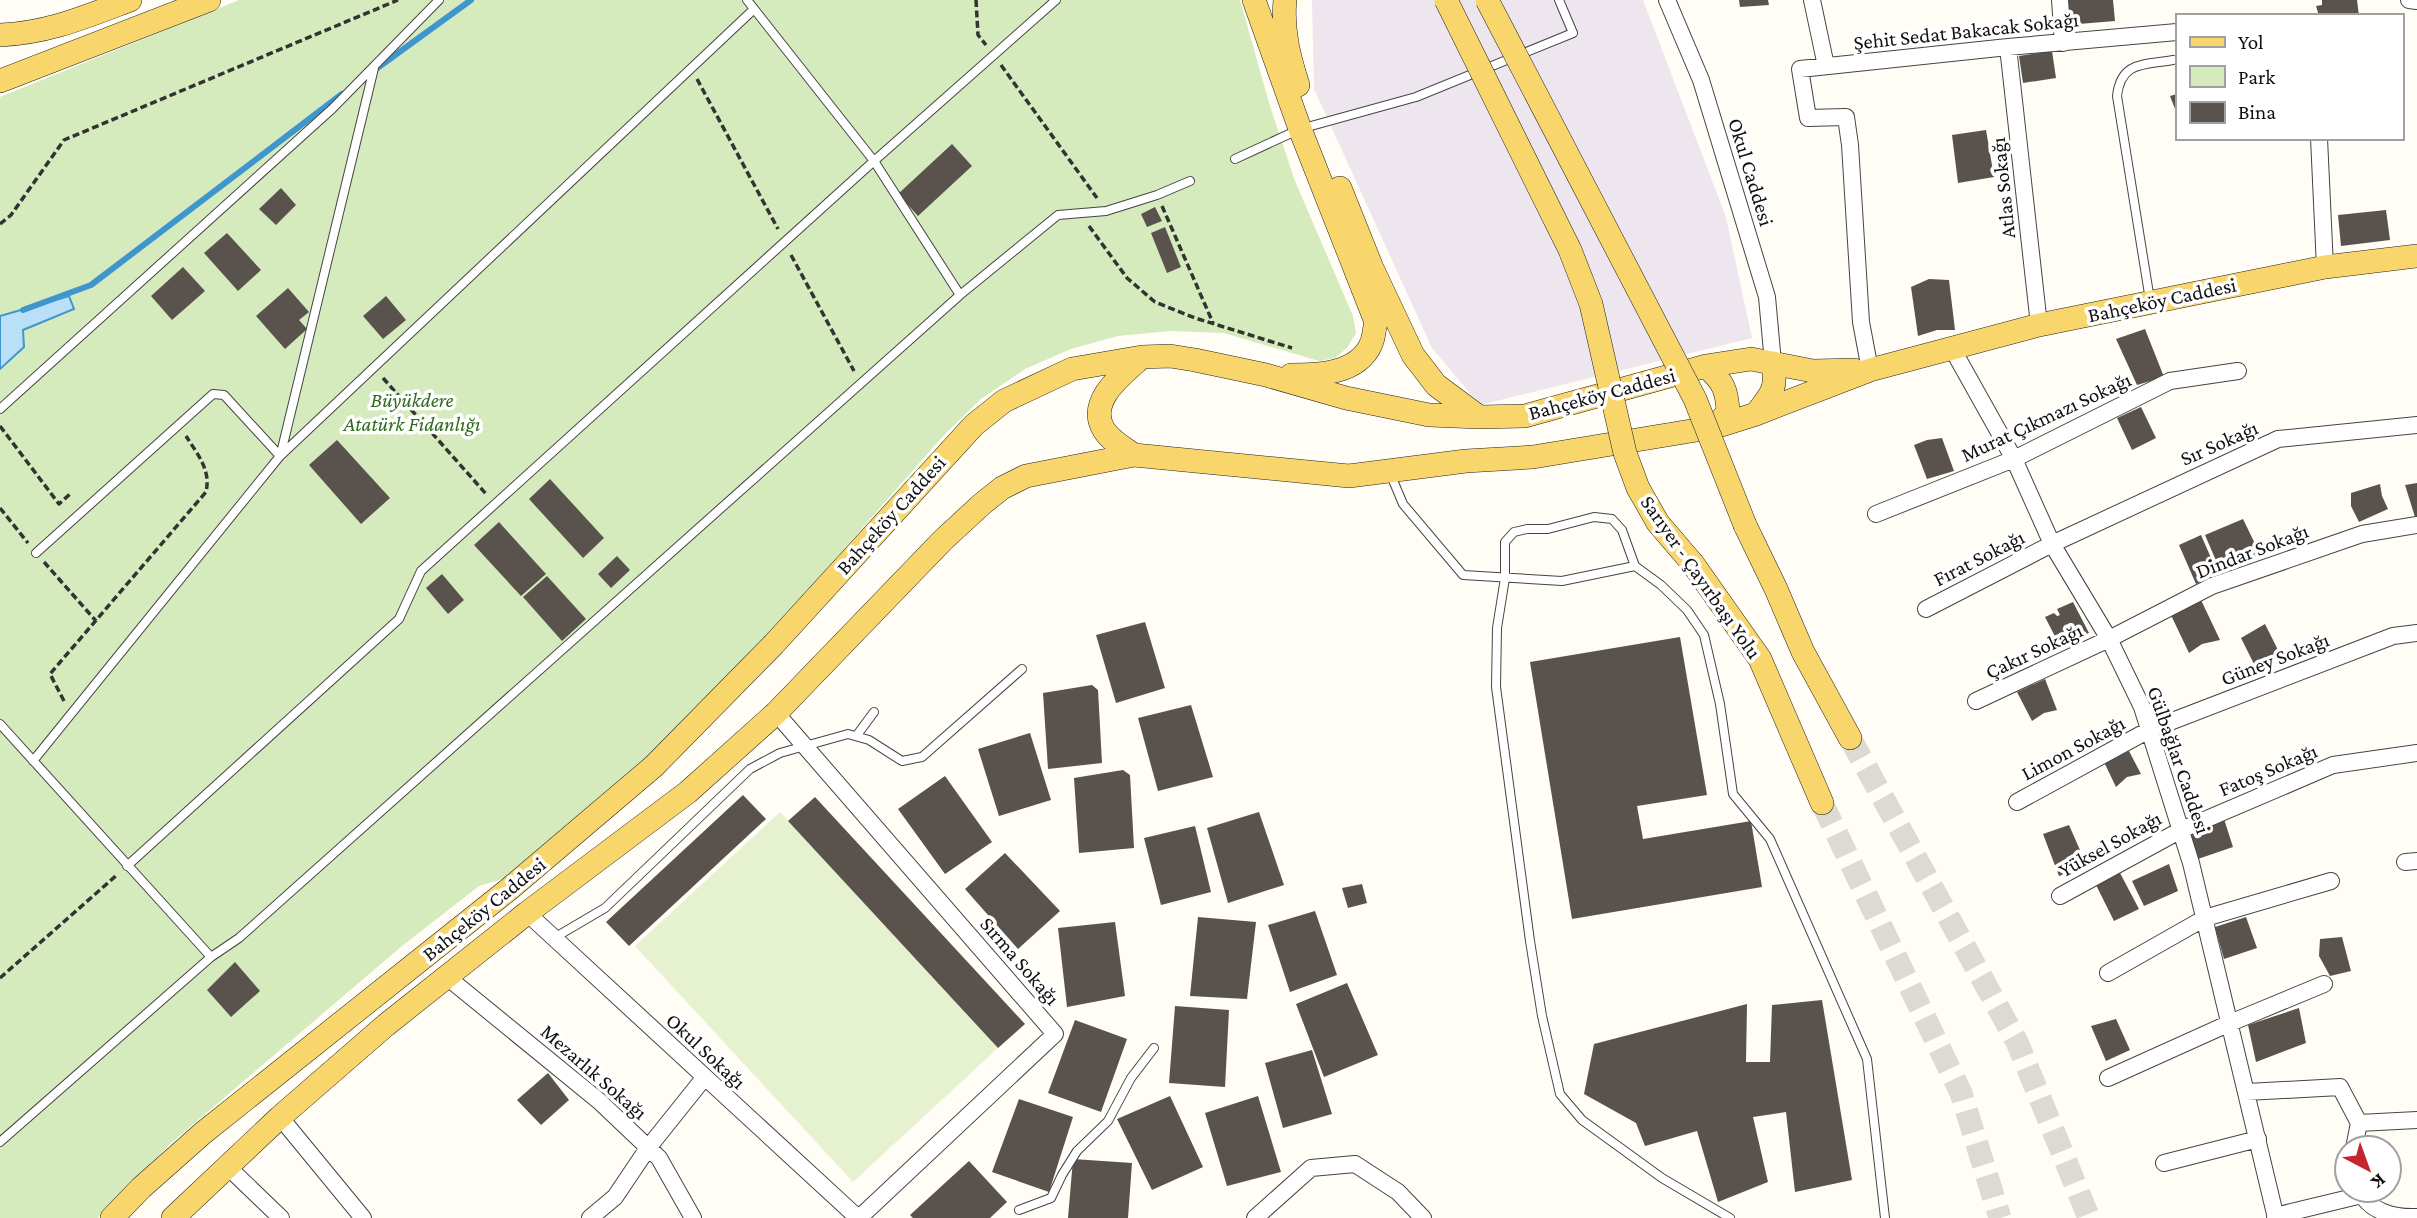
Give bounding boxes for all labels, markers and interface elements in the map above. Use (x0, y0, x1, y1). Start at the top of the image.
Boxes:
street label: Şehit Sedat Bakacak Sokağı (1852, 7, 2080, 55)
legend (2176, 14, 2403, 140)
text: Yol (2238, 30, 2264, 54)
text: Park (2238, 65, 2275, 89)
text: Bina (2238, 100, 2276, 124)
street label: Okul Caddesi (1723, 115, 1779, 229)
street label: Atlas Sokağı (1986, 136, 2020, 240)
street label: Bahçeköy Caddesi (2086, 272, 2239, 327)
street label: Bahçeköy Caddesi (1526, 363, 1679, 425)
street label: Murat Çıkmazı Sokağı (1957, 367, 2135, 467)
park label: Büyükdere Atatürk Fidanlığı (342, 388, 481, 436)
street label: Sır Sokağı (2177, 415, 2262, 471)
street label: Bahçeköy Caddesi (831, 450, 951, 579)
street label: Sarıyer - Çayırbaşı Yolu (1636, 491, 1766, 663)
street label: Dindar Sokağı (2192, 518, 2312, 583)
street label: Fırat Sokağı (1929, 525, 2029, 591)
street label: Çakır Sokağı (1982, 618, 2087, 684)
street label: Güney Sokağı (2217, 627, 2333, 691)
street label: Gülbağlar Caddesi (2143, 683, 2216, 837)
street label: Limon Sokağı (2017, 710, 2129, 785)
street label: Fatoş Sokağı (2215, 738, 2321, 801)
street label: Yüksel Sokağı (2054, 806, 2166, 882)
street label: Bahçeköy Caddesi (418, 852, 551, 966)
street label: Sırma Sokağı (975, 912, 1065, 1010)
street label: Okul Sokağı (661, 1008, 751, 1094)
street label: Mezarlık Sokağı (536, 1019, 652, 1125)
north arrow (2333, 1134, 2403, 1204)
text: K (2367, 1170, 2390, 1194)

